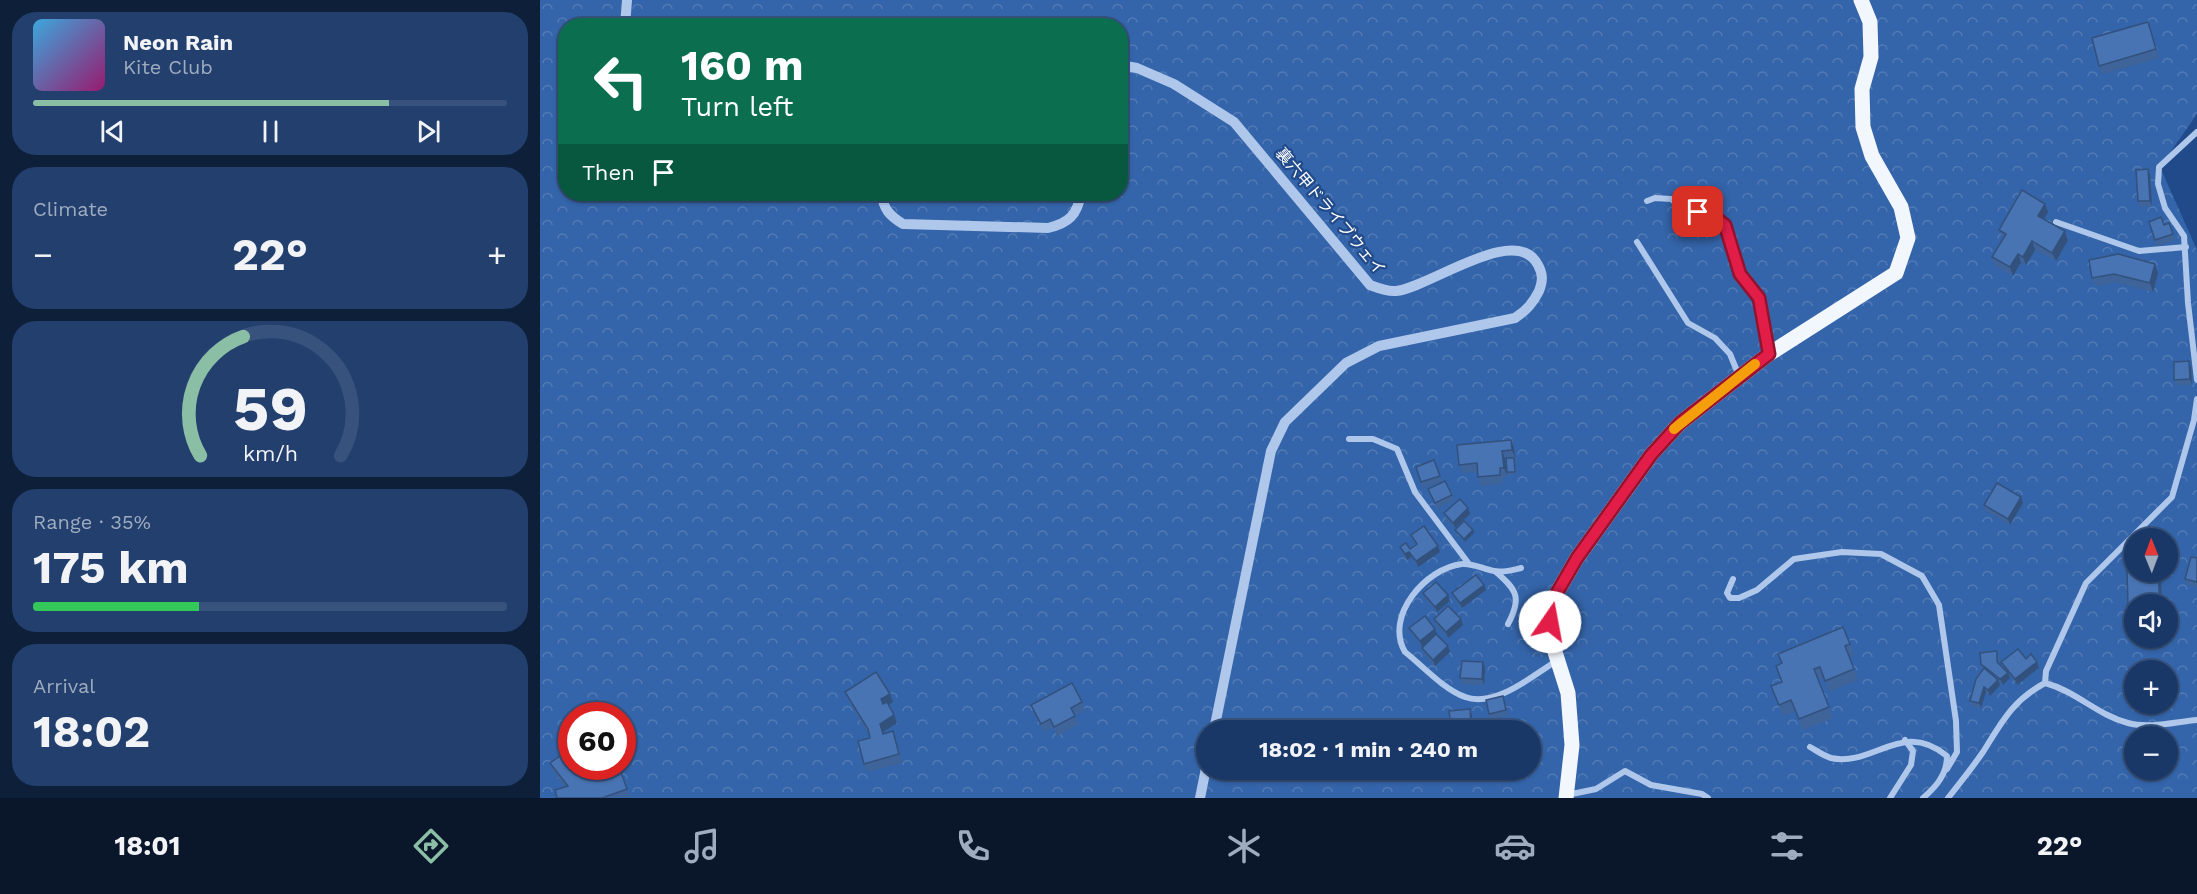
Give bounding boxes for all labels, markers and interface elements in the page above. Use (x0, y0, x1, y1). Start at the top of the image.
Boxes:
text: Neon Rain (123, 30, 233, 55)
text: 160 m (681, 41, 804, 90)
icon: left (582, 42, 660, 120)
text: Kite Club (123, 55, 213, 79)
text: Turn left (681, 91, 793, 123)
icon: previous (96, 115, 129, 148)
icon: pause (254, 115, 287, 148)
icon: next (412, 115, 445, 148)
street label: 裏六甲ドライブウェイ (1272, 144, 1389, 279)
icon: arrive (647, 156, 680, 189)
text: Then (582, 160, 635, 185)
pin (1672, 186, 1723, 237)
icon: arrive (1681, 195, 1714, 228)
text: Climate (33, 197, 108, 221)
text: 22° (232, 228, 308, 281)
text: − (33, 235, 53, 274)
text: + (487, 235, 507, 274)
text: 59 (233, 372, 307, 445)
text: km/h (242, 441, 298, 466)
text: Range · 35% (33, 510, 151, 534)
north arrow (2124, 528, 2178, 582)
map controls (2124, 528, 2178, 780)
text: 175 km (33, 541, 189, 594)
position arrow (1518, 590, 1582, 654)
button: sound (2124, 594, 2178, 648)
button: + (2124, 660, 2178, 714)
text: Arrival (33, 674, 95, 698)
speed limit sign: 60 (558, 702, 636, 780)
text: 18:02 (33, 705, 150, 758)
button: − (2124, 726, 2178, 780)
text: 18:02 · 1 min · 240 m (1259, 737, 1478, 762)
icon: directions (410, 825, 452, 867)
icon: music (681, 825, 723, 867)
icon: phone (952, 825, 994, 867)
icon: climate (1223, 825, 1265, 867)
icon: car (1494, 825, 1536, 867)
icon: filters (1766, 825, 1808, 867)
text: 18:01 (115, 830, 180, 862)
text: 22° (2037, 830, 2082, 862)

